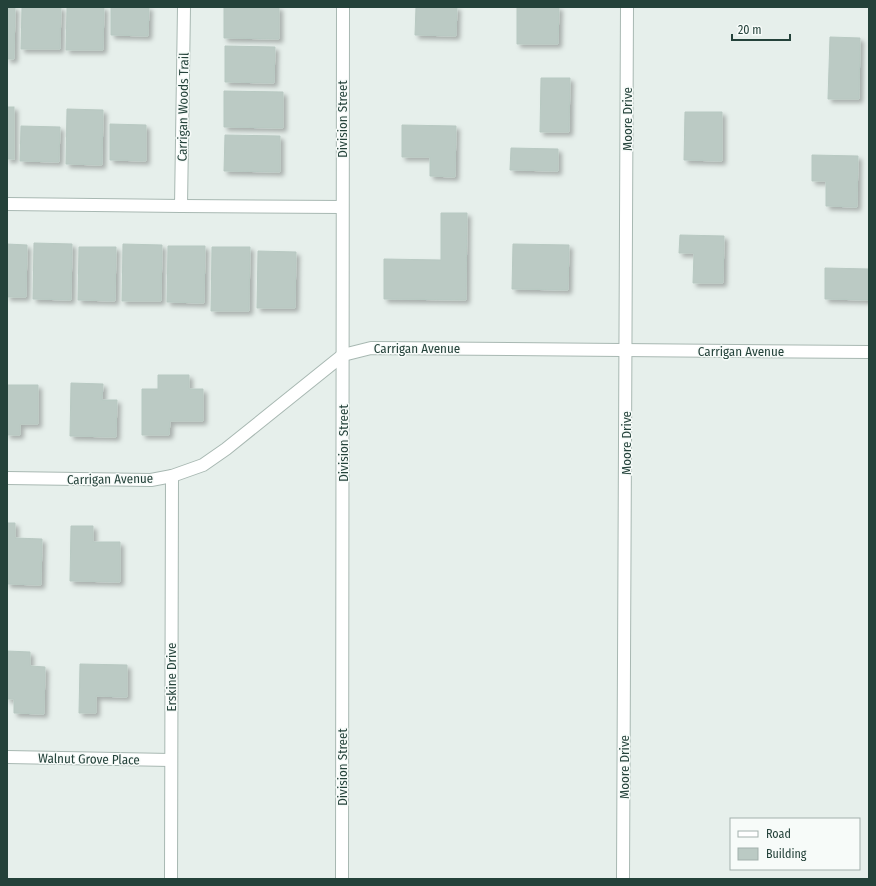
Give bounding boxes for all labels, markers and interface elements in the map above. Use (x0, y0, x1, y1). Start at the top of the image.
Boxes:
scale bar (732, 16, 790, 42)
text: 20 m (738, 23, 762, 37)
street label: Carrigan Woods Trail (175, 52, 191, 162)
street label: Division Street (335, 80, 350, 158)
street label: Moore Drive (620, 87, 635, 151)
street label: Carrigan Avenue (374, 341, 460, 356)
street label: Carrigan Avenue (698, 344, 784, 359)
street label: Division Street (336, 404, 351, 482)
street label: Moore Drive (619, 411, 634, 475)
street label: Carrigan Avenue (67, 471, 153, 487)
street label: Erskine Drive (164, 642, 179, 712)
street label: Division Street (335, 728, 350, 806)
street label: Moore Drive (617, 735, 632, 799)
street label: Walnut Grove Place (38, 751, 140, 767)
legend (730, 818, 860, 870)
text: Road (766, 827, 791, 841)
text: Building (766, 847, 807, 861)

